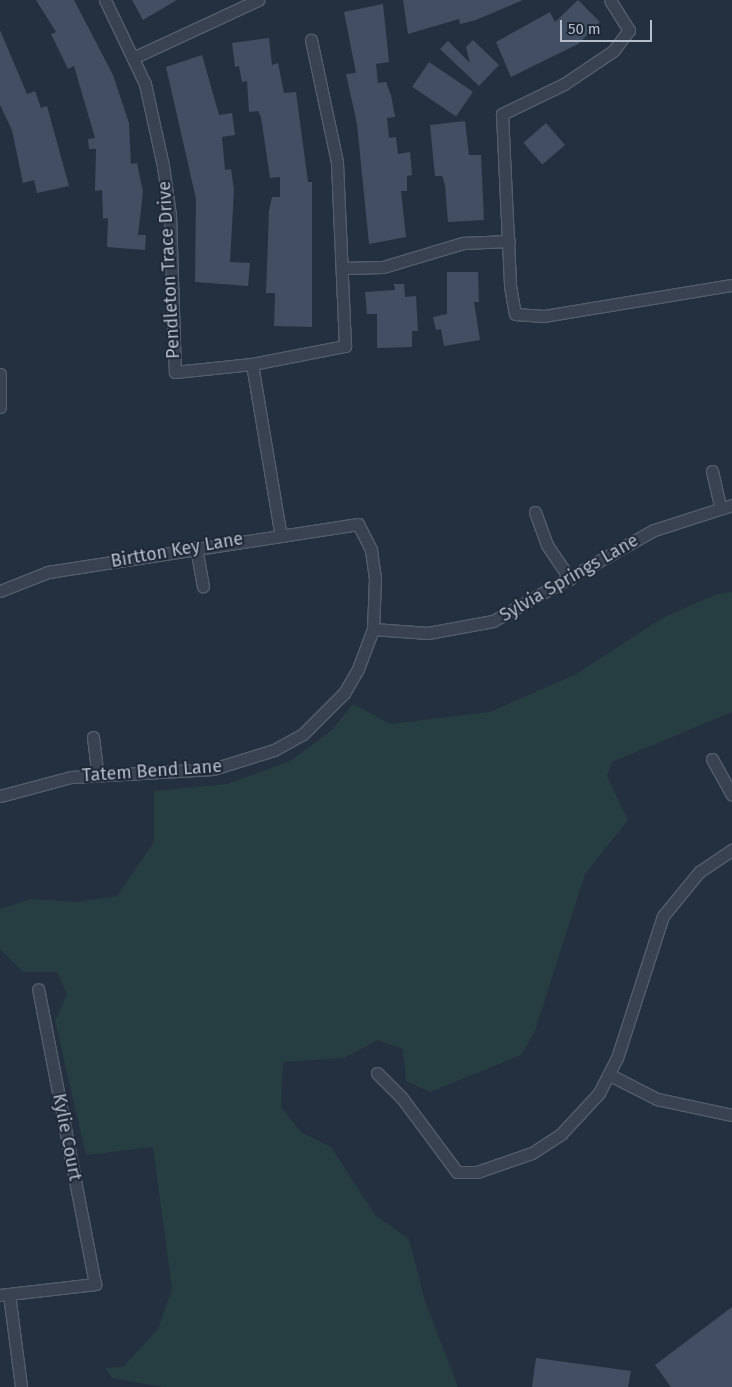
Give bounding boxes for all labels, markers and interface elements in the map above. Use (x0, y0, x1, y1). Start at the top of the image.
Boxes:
scale bar (562, 10, 654, 42)
text: 50 m (568, 20, 601, 38)
street label: Pendleton Trace Drive (154, 181, 184, 359)
street label: Birtton Key Lane (109, 528, 245, 572)
street label: Sylvia Springs Lane (496, 530, 642, 626)
street label: Tatem Bend Lane (81, 755, 223, 787)
street label: Kylie Court (48, 1092, 86, 1182)

